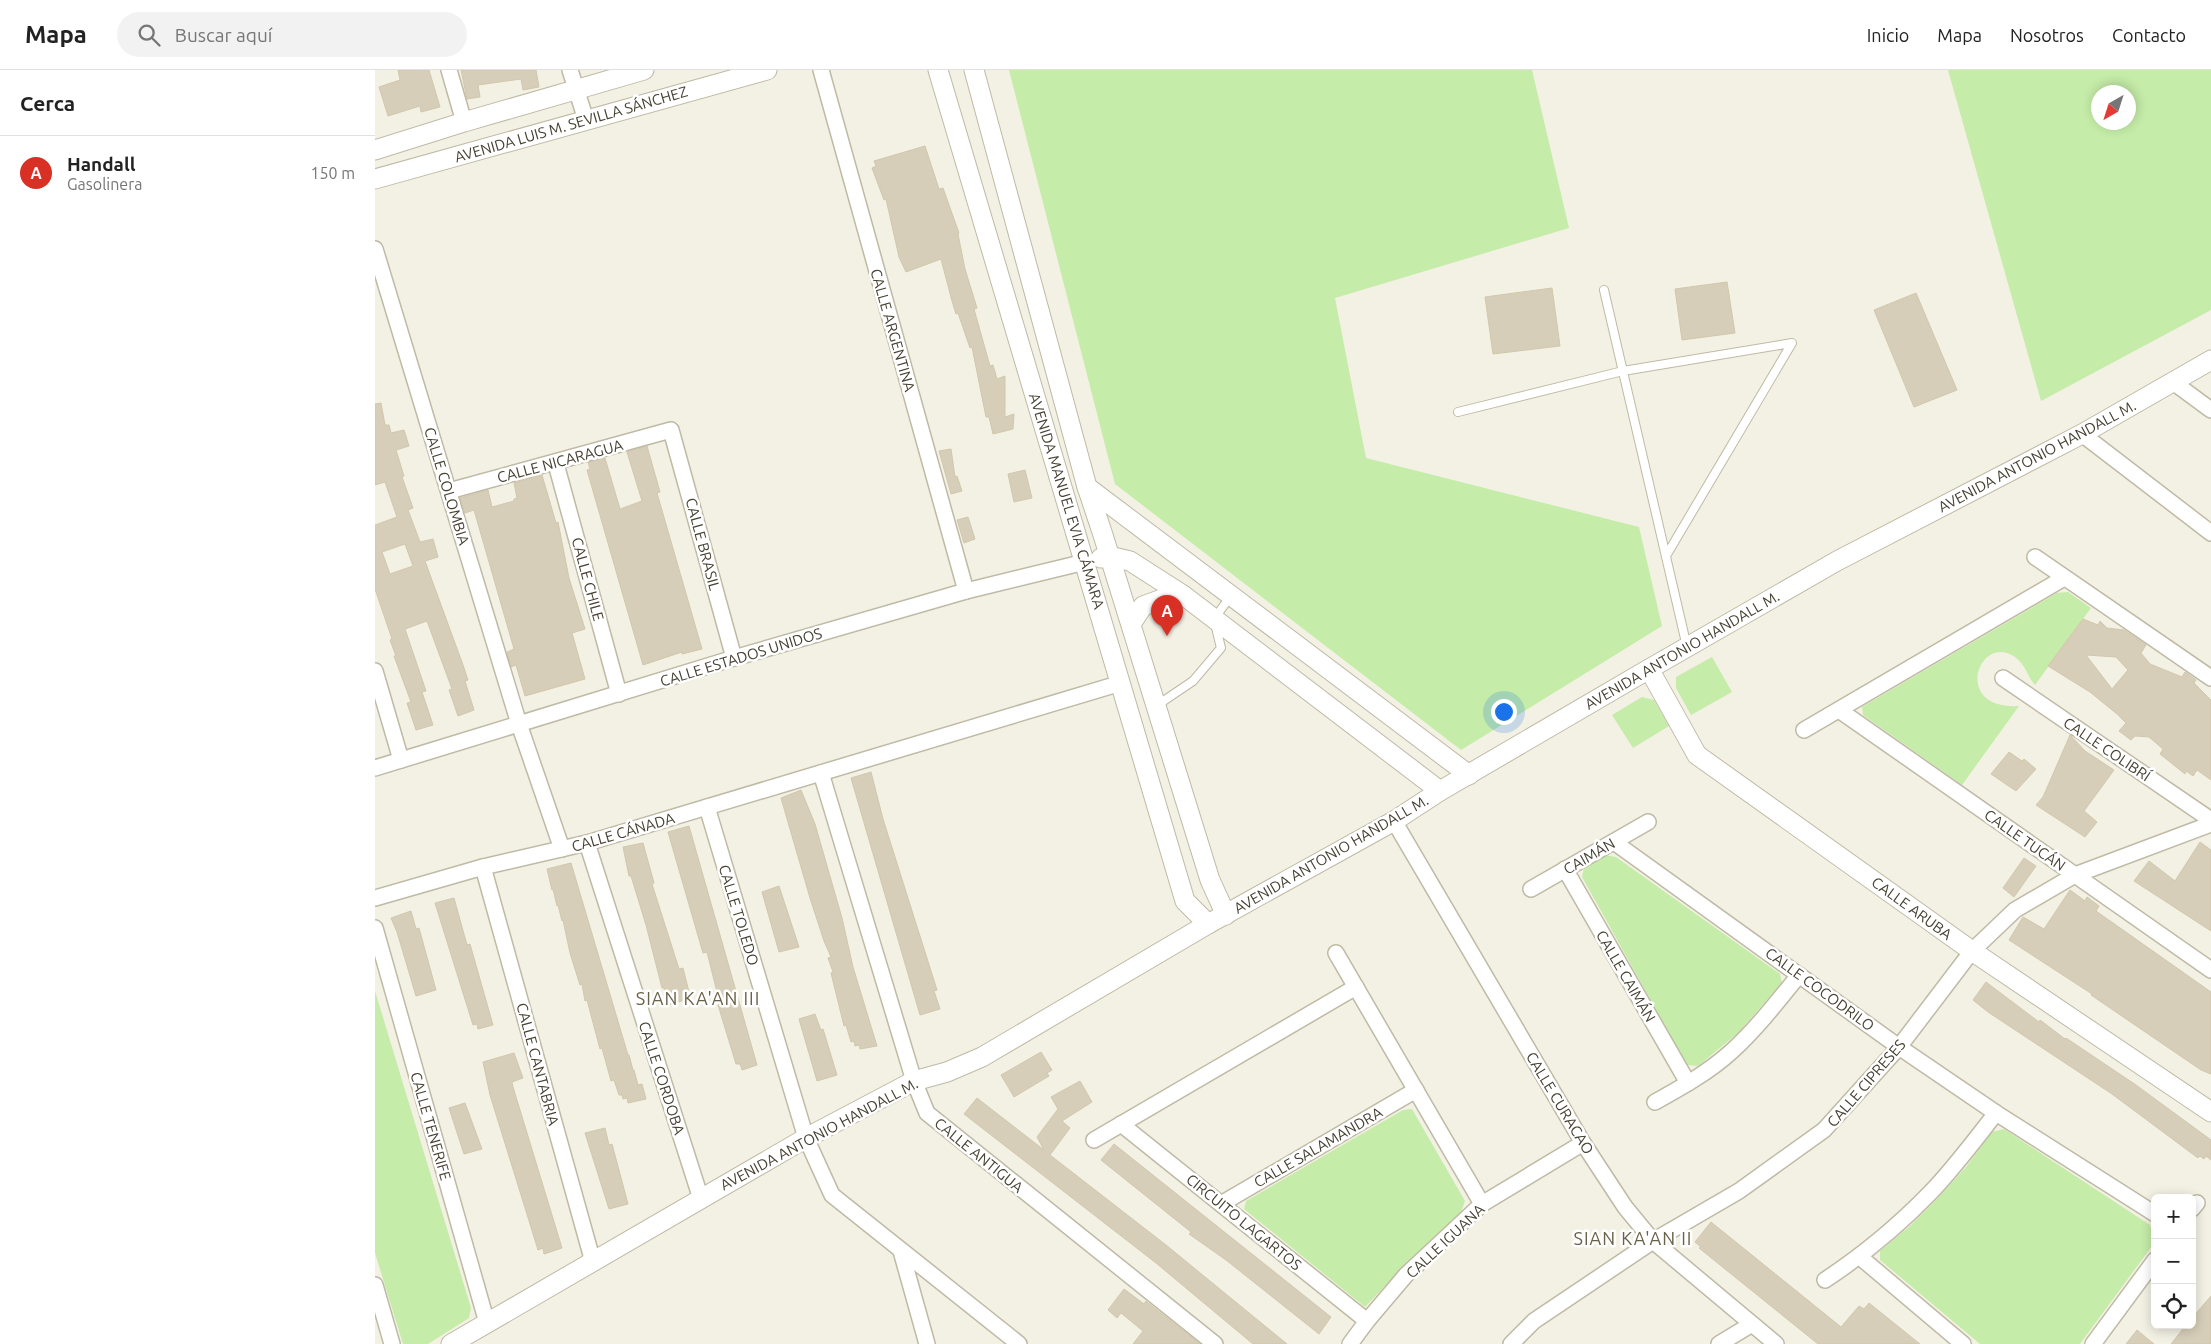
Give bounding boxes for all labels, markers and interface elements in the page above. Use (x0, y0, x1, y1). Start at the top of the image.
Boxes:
search box (117, 12, 467, 57)
text: Mapa (25, 21, 87, 48)
icon: search (135, 21, 163, 49)
text: Buscar aquí (175, 24, 272, 46)
text: Inicio (1867, 25, 1909, 45)
text: Mapa (1937, 25, 1982, 45)
text: Nosotros (2010, 25, 2084, 45)
text: Contacto (2112, 25, 2186, 45)
street label: AVENIDA LUIS M. SEVILLA SÁNCHEZ (453, 83, 689, 165)
north arrow (2091, 85, 2136, 130)
text: Cerca (20, 91, 75, 115)
text: Handall (67, 153, 135, 175)
text: A (30, 164, 42, 182)
text: 150 m (310, 164, 355, 182)
text: Gasolinera (67, 175, 142, 193)
street label: CALLE ARGENTINA (867, 267, 919, 394)
street label: AVENIDA MANUEL EVIA CÁMARA (1026, 391, 1108, 611)
street label: AVENIDA ANTONIO HANDALL M. (1935, 397, 2139, 515)
street label: CALLE COLOMBIA (421, 425, 473, 547)
street label: CALLE NICARAGUA (495, 436, 625, 486)
street label: CALLE BRASIL (682, 496, 724, 592)
street label: CALLE CHILE (569, 535, 607, 623)
street label: AVENIDA ANTONIO HANDALL M. (1582, 587, 1782, 713)
pin: A (1151, 595, 1183, 636)
street label: CALLE ESTADOS UNIDOS (658, 624, 824, 690)
your location (1491, 699, 1517, 725)
street label: CALLE COLIBRÍ (2060, 714, 2154, 784)
street label: AVENIDA ANTONIO HANDALL M. (1231, 791, 1431, 917)
street label: CALLE TUCÁN (1981, 806, 2069, 874)
street label: CALLE CÁNADA (570, 809, 677, 855)
street label: CAIMÁN (1560, 834, 1618, 878)
street label: CALLE TOLEDO (716, 863, 762, 967)
street label: CALLE ARUBA (1869, 873, 1956, 943)
street label: CALLE CAIMÁN (1593, 927, 1659, 1025)
street label: CALLE COCODRILO (1762, 944, 1878, 1034)
district label: SIAN KA'AN III (636, 988, 760, 1008)
street label: CALLE CANTABRIA (513, 1001, 563, 1127)
street label: CALLE CORDOBA (636, 1019, 688, 1137)
street label: CALLE CIPRESES (1823, 1036, 1909, 1130)
street label: CALLE CURACAO (1523, 1049, 1597, 1157)
street label: CALLE TENERIFE (407, 1070, 455, 1182)
street label: AVENIDA ANTONIO HANDALL M. (717, 1075, 921, 1193)
street label: CALLE SALAMANDRA (1251, 1103, 1385, 1191)
street label: CALLE ANTIGUA (931, 1114, 1027, 1196)
street label: CIRCUITO LAGARTOS (1183, 1170, 1305, 1274)
map controls (2151, 1194, 2196, 1329)
button: + (2151, 1194, 2196, 1239)
street label: CALLE IGUANA (1402, 1200, 1488, 1282)
district label: SIAN KA'AN II (1574, 1228, 1692, 1248)
button: − (2151, 1239, 2196, 1284)
button: locate (2151, 1284, 2196, 1329)

